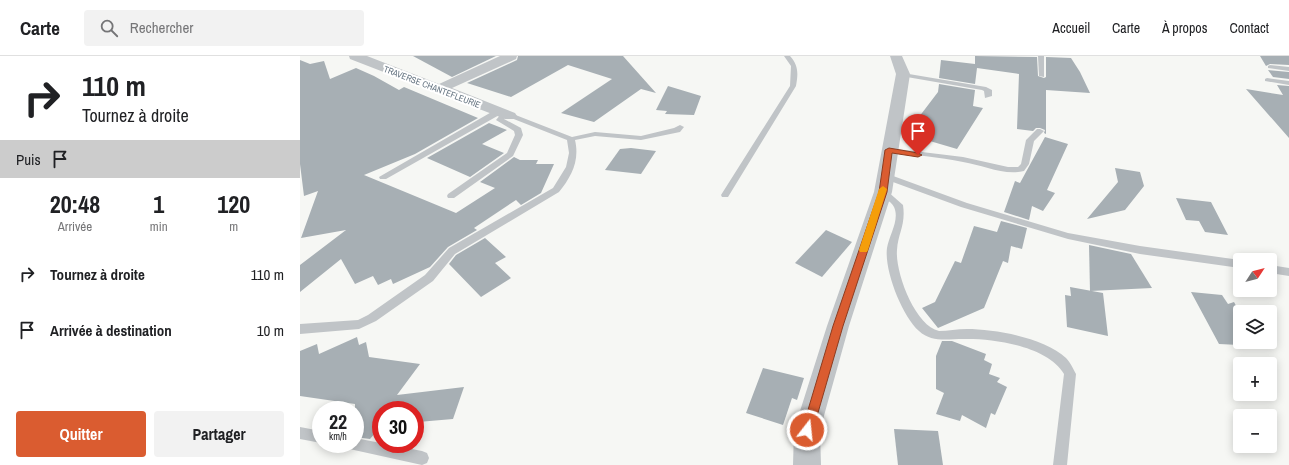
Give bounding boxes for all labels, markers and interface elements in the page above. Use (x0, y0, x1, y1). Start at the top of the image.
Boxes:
search box (84, 10, 364, 46)
text: Carte (20, 15, 60, 41)
icon: search (98, 17, 120, 39)
text: Rechercher (130, 17, 193, 38)
text: Accueil (1052, 19, 1090, 37)
text: Carte (1112, 19, 1140, 37)
text: À propos (1162, 19, 1207, 37)
text: Contact (1229, 19, 1269, 37)
street label: TRAVERSE CHANTEFLEURIE (382, 63, 482, 111)
text: 110 m (82, 67, 146, 105)
icon: right (16, 72, 68, 124)
text: Tournez à droite (82, 103, 189, 128)
pin (901, 114, 935, 155)
icon: arrive (907, 120, 929, 142)
icon: arrive (49, 148, 71, 170)
text: Puis (16, 149, 41, 170)
text: 20:48 (50, 188, 100, 220)
text: 1 (153, 188, 164, 220)
text: 120 (217, 188, 250, 220)
text: Arrivée (58, 218, 92, 235)
text: min (150, 218, 168, 235)
text: m (229, 218, 238, 235)
north arrow (1233, 253, 1277, 297)
map controls (1233, 253, 1277, 453)
icon: right (16, 263, 38, 285)
text: Tournez à droite (50, 264, 145, 285)
text: 110 m (251, 264, 284, 285)
button: layers (1233, 305, 1277, 349)
icon: arrive (16, 319, 38, 341)
text: Arrivée à destination (50, 320, 172, 341)
text: 10 m (257, 320, 284, 341)
button: + (1233, 357, 1277, 401)
speed limit sign: 30 (372, 401, 424, 453)
text: 22 (329, 408, 347, 435)
position arrow (786, 409, 828, 451)
button: − (1233, 409, 1277, 453)
button: Quitter (16, 411, 146, 457)
button: Partager (154, 411, 284, 457)
text: km/h (329, 430, 347, 443)

